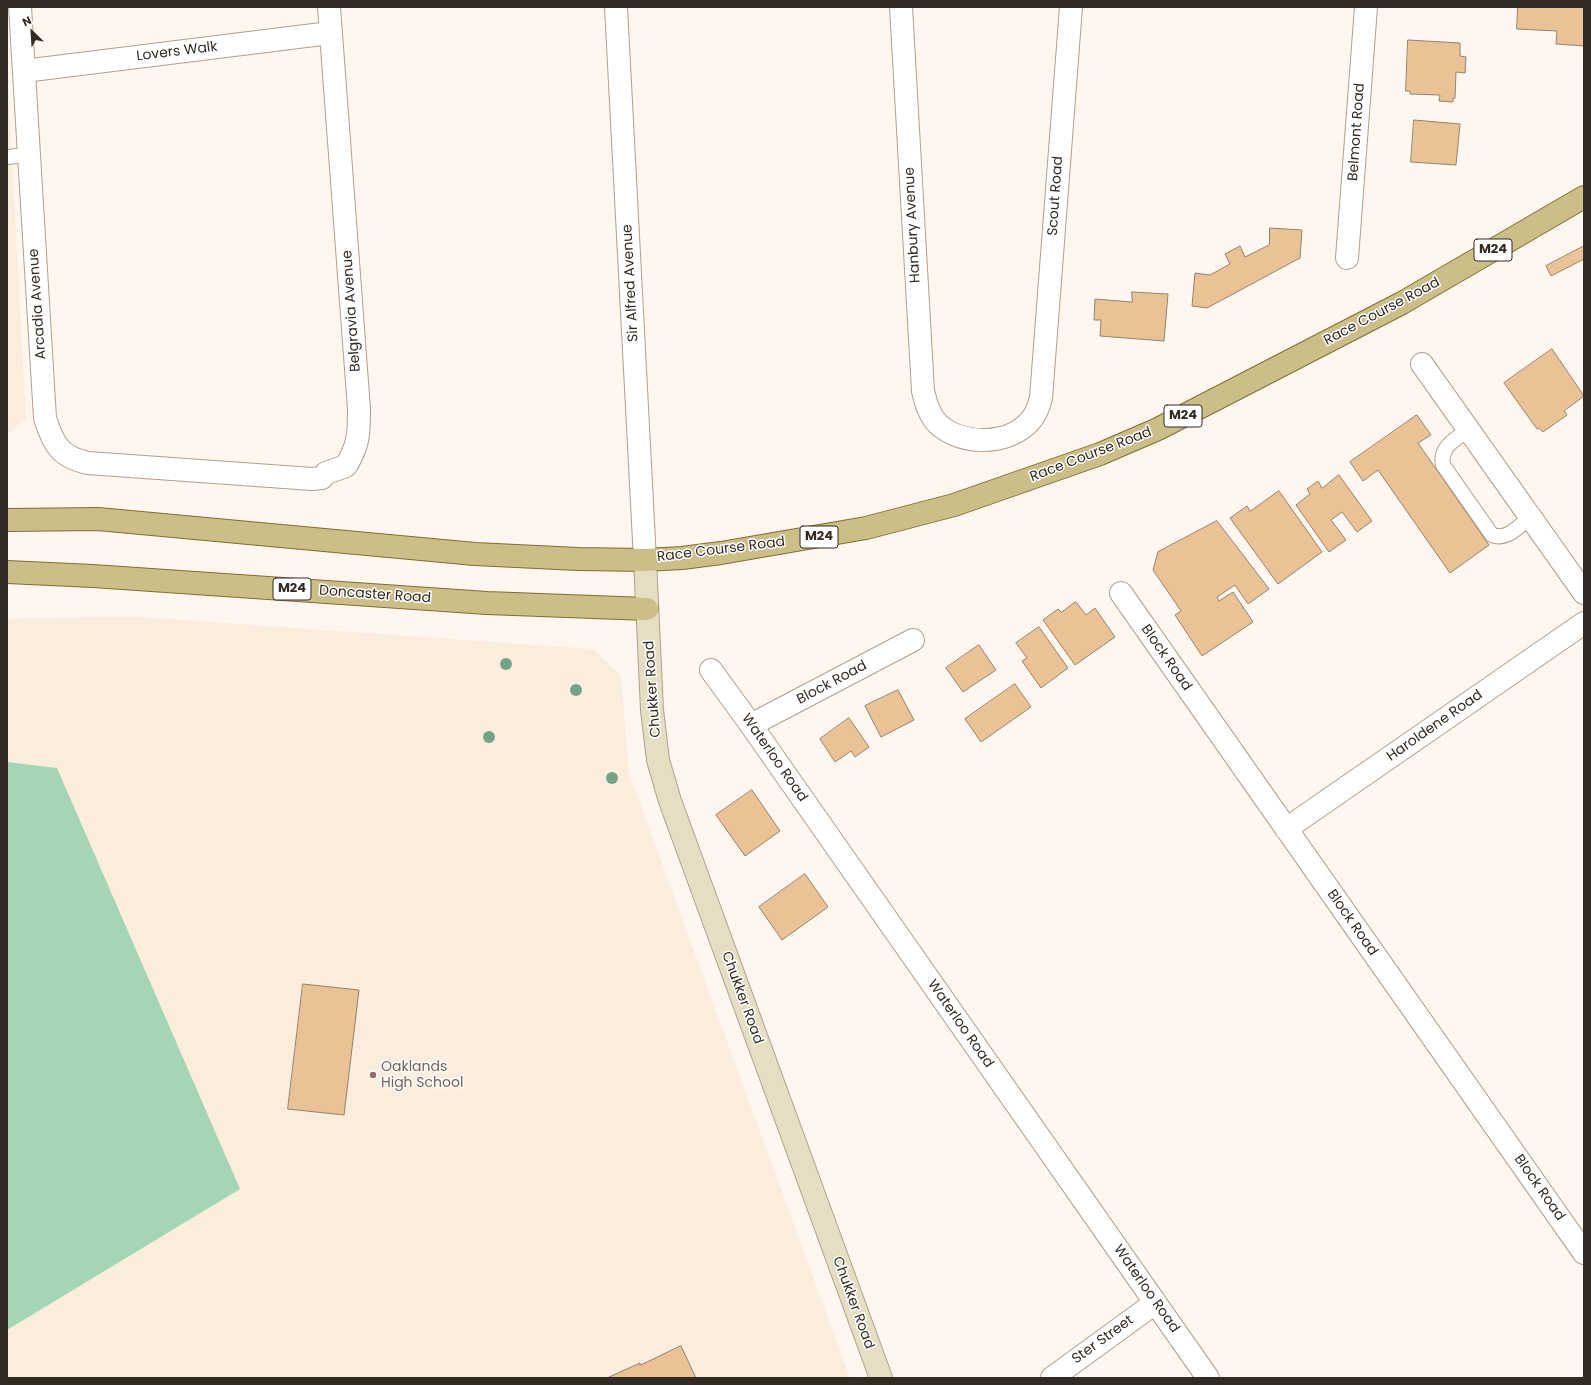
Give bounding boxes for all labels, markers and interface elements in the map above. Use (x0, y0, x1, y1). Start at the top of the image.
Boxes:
north arrow (12, 12, 52, 52)
text: N (20, 12, 34, 30)
street label: Lovers Walk (135, 39, 219, 65)
street label: Belmont Road (1345, 82, 1369, 182)
street label: Scout Road (1045, 156, 1067, 236)
street label: Hanbury Avenue (902, 167, 924, 283)
street label: Sir Alfred Avenue (620, 224, 642, 342)
road number: M24 (1474, 239, 1512, 261)
street label: Arcadia Avenue (26, 248, 50, 360)
street label: Belgravia Avenue (339, 250, 365, 372)
street label: Race Course Road (1321, 274, 1443, 350)
road number: M24 (1164, 405, 1202, 427)
street label: Race Course Road (1028, 424, 1154, 486)
road number: M24 (800, 526, 838, 548)
street label: Race Course Road (656, 534, 786, 566)
road number: M24 (273, 578, 311, 600)
street label: Doncaster Road (318, 583, 432, 607)
street label: Block Road (1137, 622, 1195, 694)
street label: Chukker Road (641, 640, 665, 738)
street label: Block Road (794, 658, 870, 708)
street label: Haroldene Road (1384, 687, 1486, 765)
street label: Waterloo Road (737, 711, 811, 805)
street label: Block Road (1323, 887, 1381, 959)
street label: Chukker Road (717, 949, 767, 1047)
street label: Waterloo Road (923, 977, 997, 1071)
place label: Oaklands High School (381, 1059, 463, 1092)
marker: Oaklands High School (368, 1070, 378, 1080)
street label: Block Road (1510, 1152, 1568, 1224)
street label: Waterloo Road (1109, 1242, 1183, 1336)
street label: Chukker Road (828, 1254, 878, 1352)
street label: Ster Street (1069, 1312, 1137, 1368)

